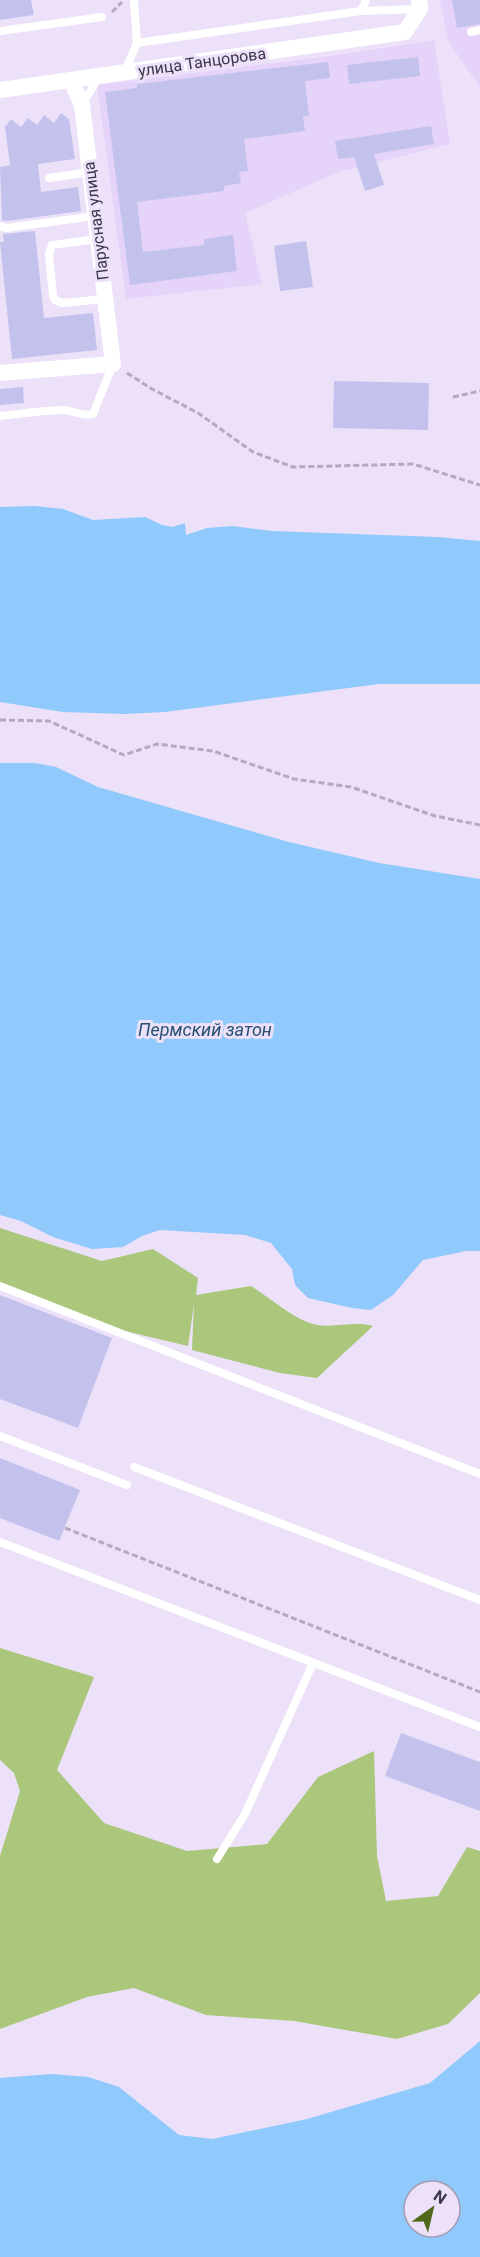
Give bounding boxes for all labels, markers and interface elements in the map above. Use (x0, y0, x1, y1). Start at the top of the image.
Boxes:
street label: улица Танцорова (137, 44, 267, 80)
street label: Парусная улица (79, 161, 113, 281)
water label: Пермский затон (138, 1019, 272, 1040)
north arrow (402, 2179, 462, 2239)
text: N (430, 2186, 450, 2208)

